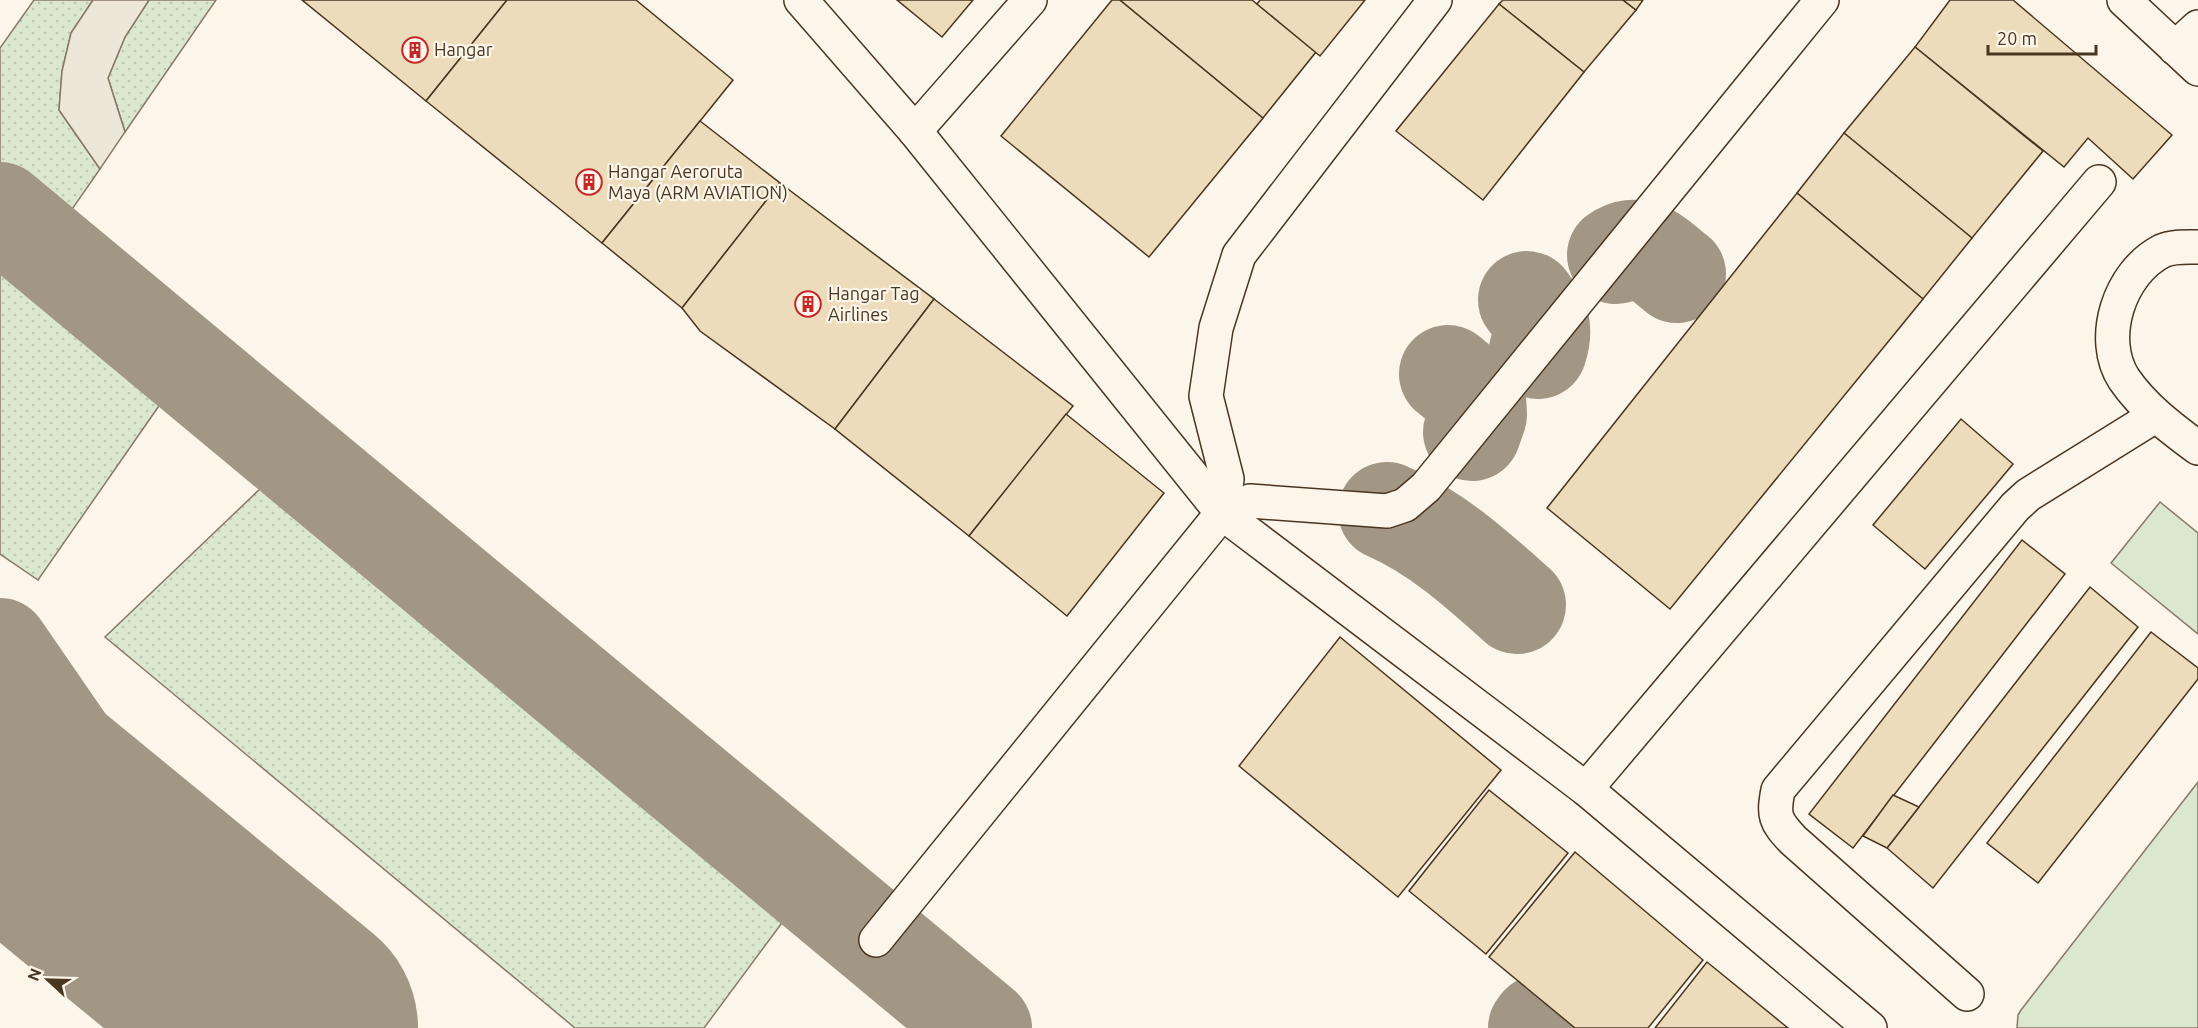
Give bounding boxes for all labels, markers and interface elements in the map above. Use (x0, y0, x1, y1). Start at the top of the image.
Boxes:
scale bar (1988, 18, 2096, 56)
text: 20 m (1997, 28, 2037, 48)
building icon: Hangar (400, 35, 430, 65)
place label: Hangar (434, 39, 493, 59)
place label: Hangar Aeroruta Maya (ARM AVIATION) (608, 161, 788, 203)
building icon: Hangar Aeroruta Maya (ARM AVIATION) (574, 167, 604, 197)
place label: Hangar Tag Airlines (828, 283, 920, 324)
building icon: Hangar Tag Airlines (793, 289, 823, 319)
north arrow (18, 950, 78, 1010)
text: N (24, 965, 45, 983)

